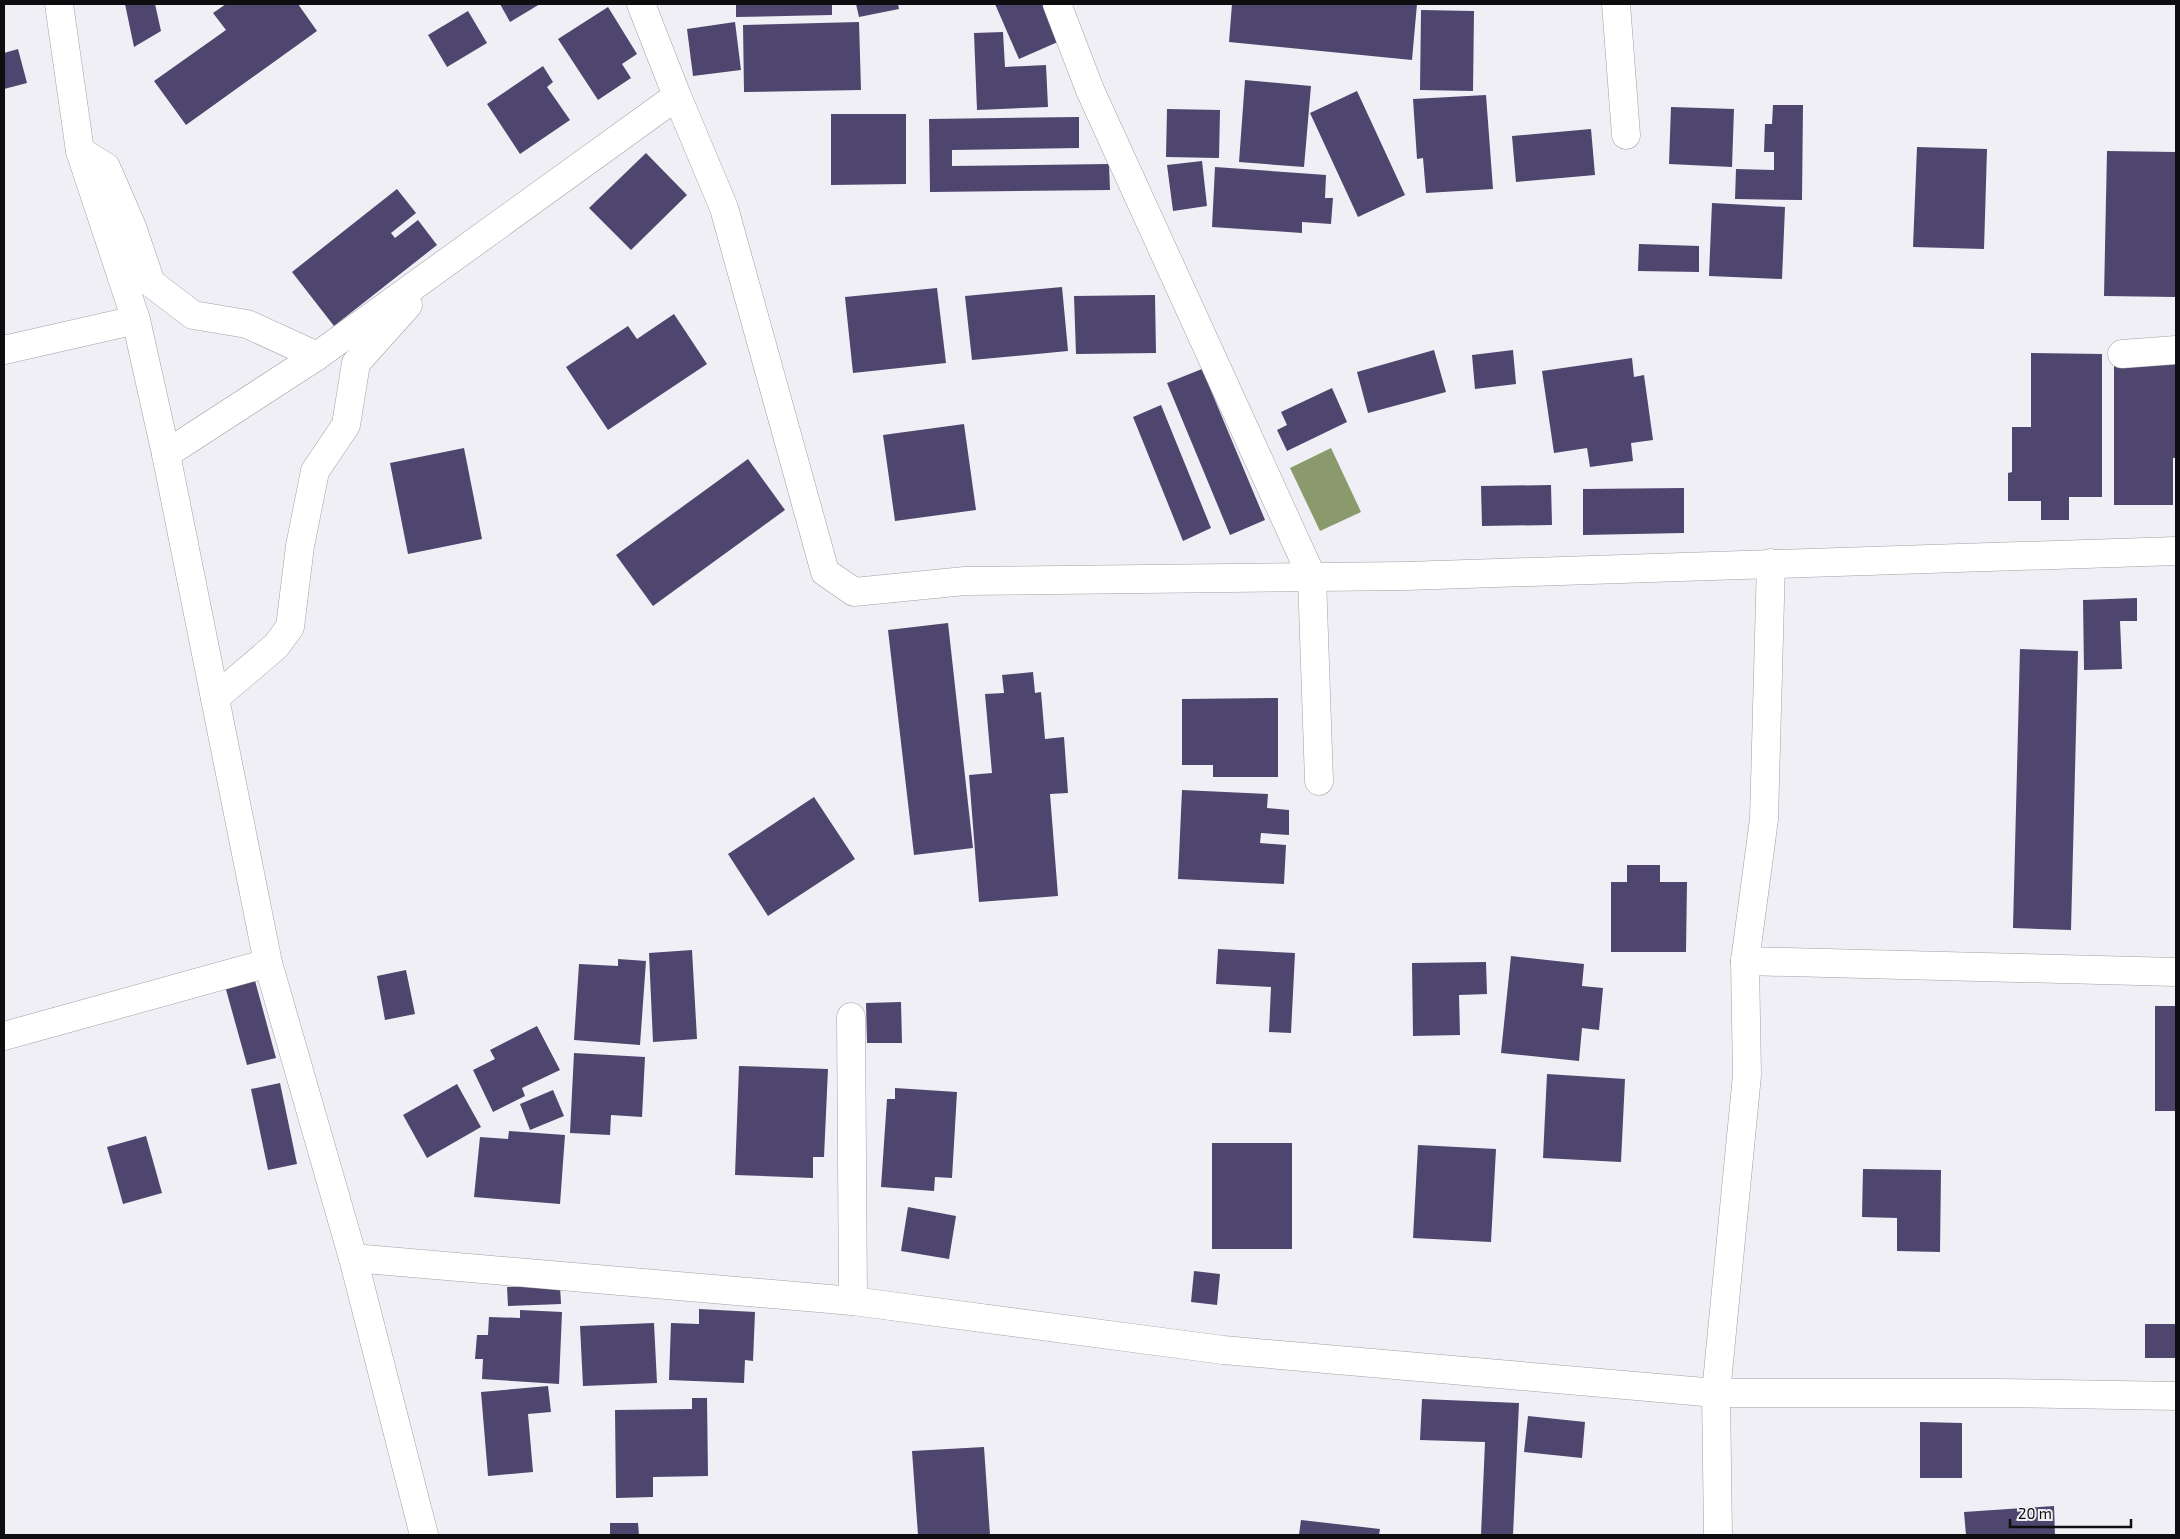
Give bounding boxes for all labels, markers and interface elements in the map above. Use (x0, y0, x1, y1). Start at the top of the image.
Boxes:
scale bar (2010, 1496, 2131, 1528)
text: 20 m (2018, 1504, 2052, 1522)

